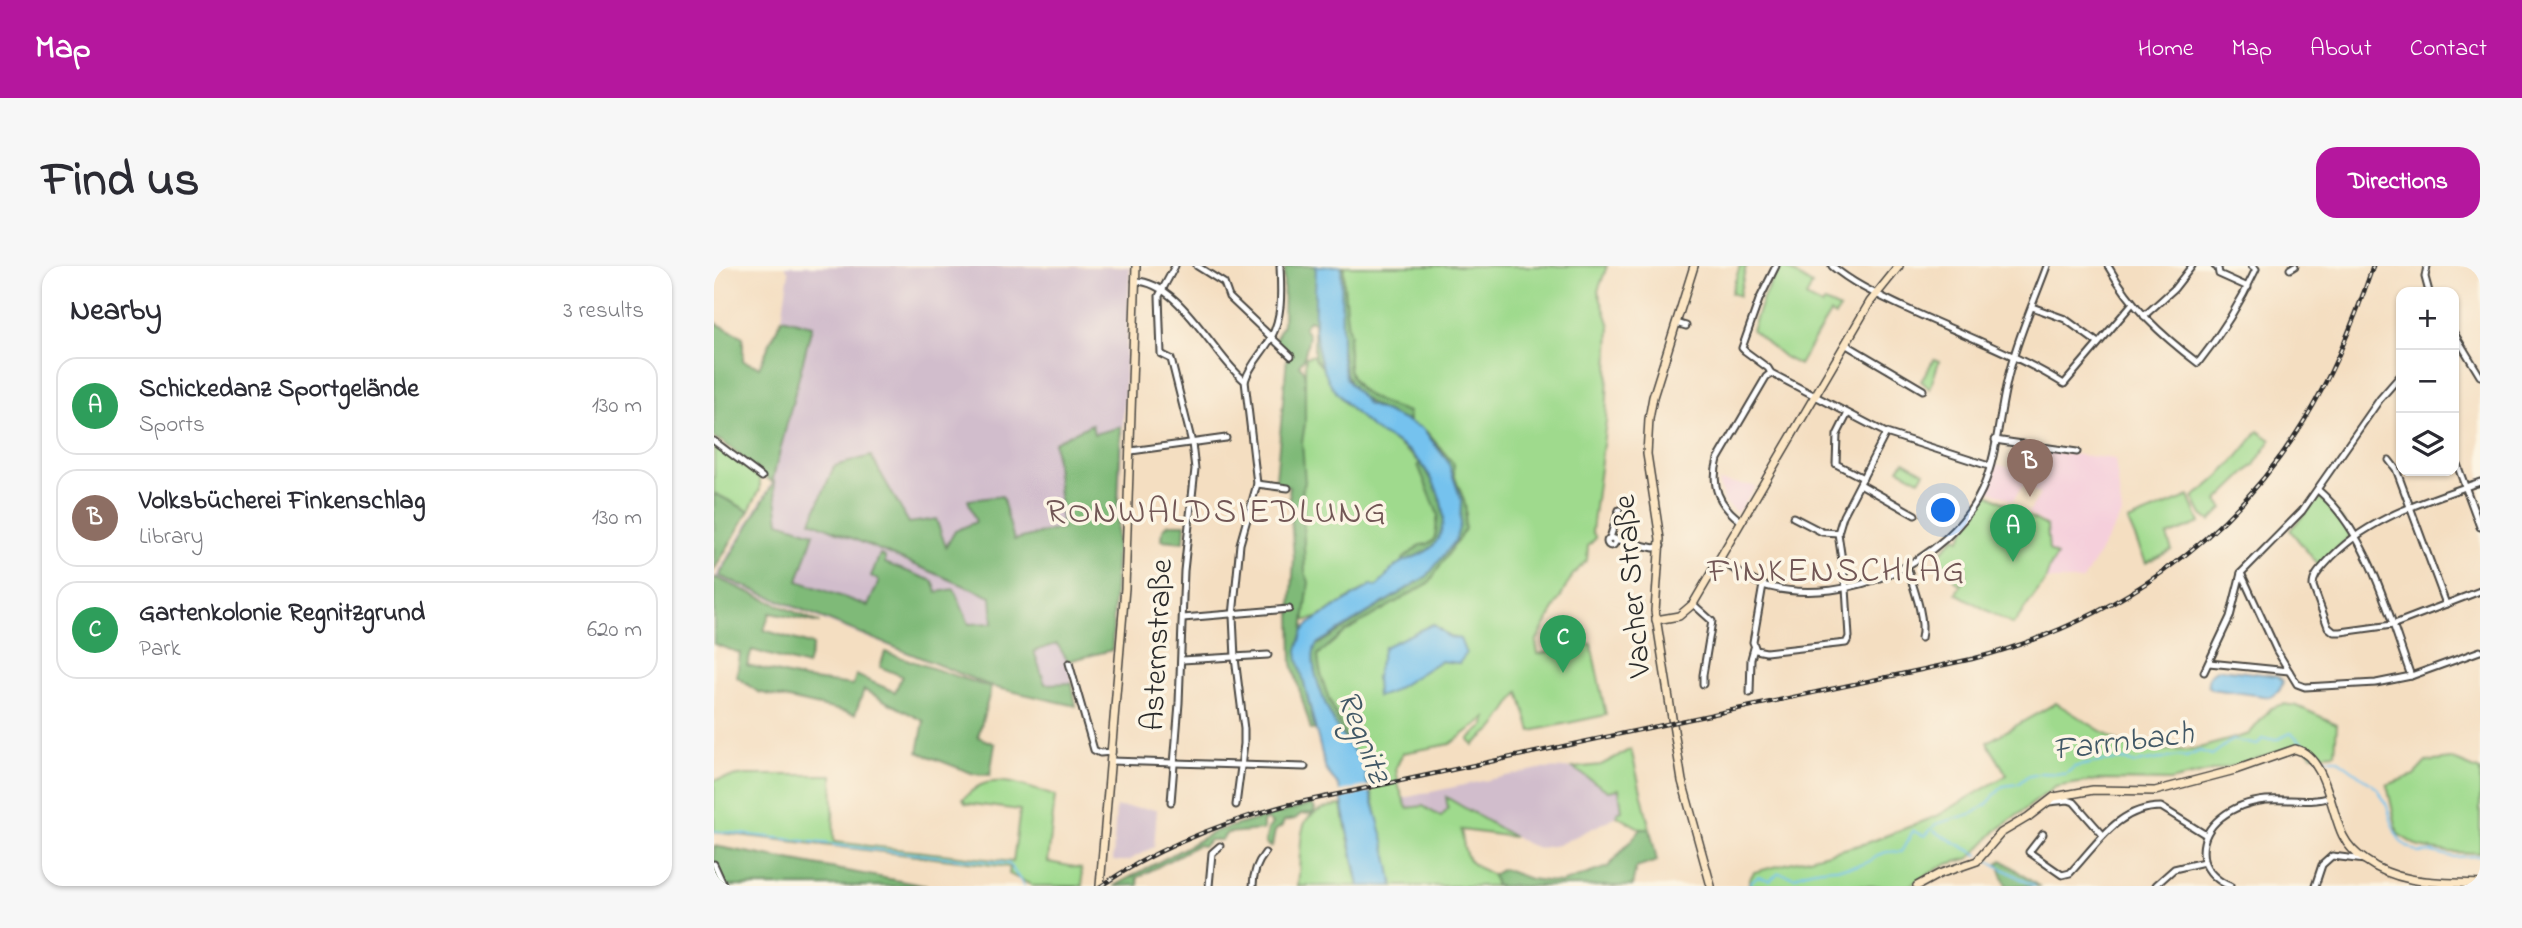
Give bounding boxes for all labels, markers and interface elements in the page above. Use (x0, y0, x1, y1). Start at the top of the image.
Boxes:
text: Map (35, 25, 91, 73)
text: Home (2138, 32, 2194, 67)
text: Map (2232, 32, 2272, 67)
text: About (2310, 32, 2372, 67)
text: Contact (2410, 32, 2487, 67)
text: Find us (42, 146, 199, 218)
button: Directions (2316, 147, 2480, 218)
map controls (2396, 287, 2459, 476)
button: + (2396, 287, 2459, 350)
text: Nearby (70, 290, 162, 334)
text: 3 results (563, 295, 644, 328)
button: − (2396, 350, 2459, 413)
text: Schickedanz Sportgelände (139, 371, 419, 409)
text: A (88, 390, 102, 423)
text: 130 m (592, 390, 642, 423)
text: Sports (139, 409, 205, 442)
button: layers (2396, 413, 2459, 476)
pin: B (2007, 439, 2053, 497)
text: Volksbücherei Finkenschlag (139, 483, 425, 521)
district label: RONWALDSIEDLUNG (1046, 488, 1388, 539)
street label: Vacher Straße (1603, 492, 1665, 680)
your location (1926, 493, 1960, 527)
text: B (87, 502, 103, 535)
text: 130 m (592, 502, 642, 535)
pin: A (1990, 504, 2036, 562)
text: Library (139, 521, 203, 554)
district label: FINKENSCHLAG (1707, 547, 1966, 598)
street label: Asternstraße (1131, 557, 1187, 732)
text: Gartenkolonie Regnitzgrund (139, 595, 425, 633)
text: C (89, 614, 101, 647)
text: 620 m (587, 614, 642, 647)
pin: C (1540, 615, 1586, 673)
text: Park (139, 633, 181, 666)
water label: Regnitz (1322, 684, 1402, 792)
water label: Farrnbach (2050, 710, 2197, 775)

